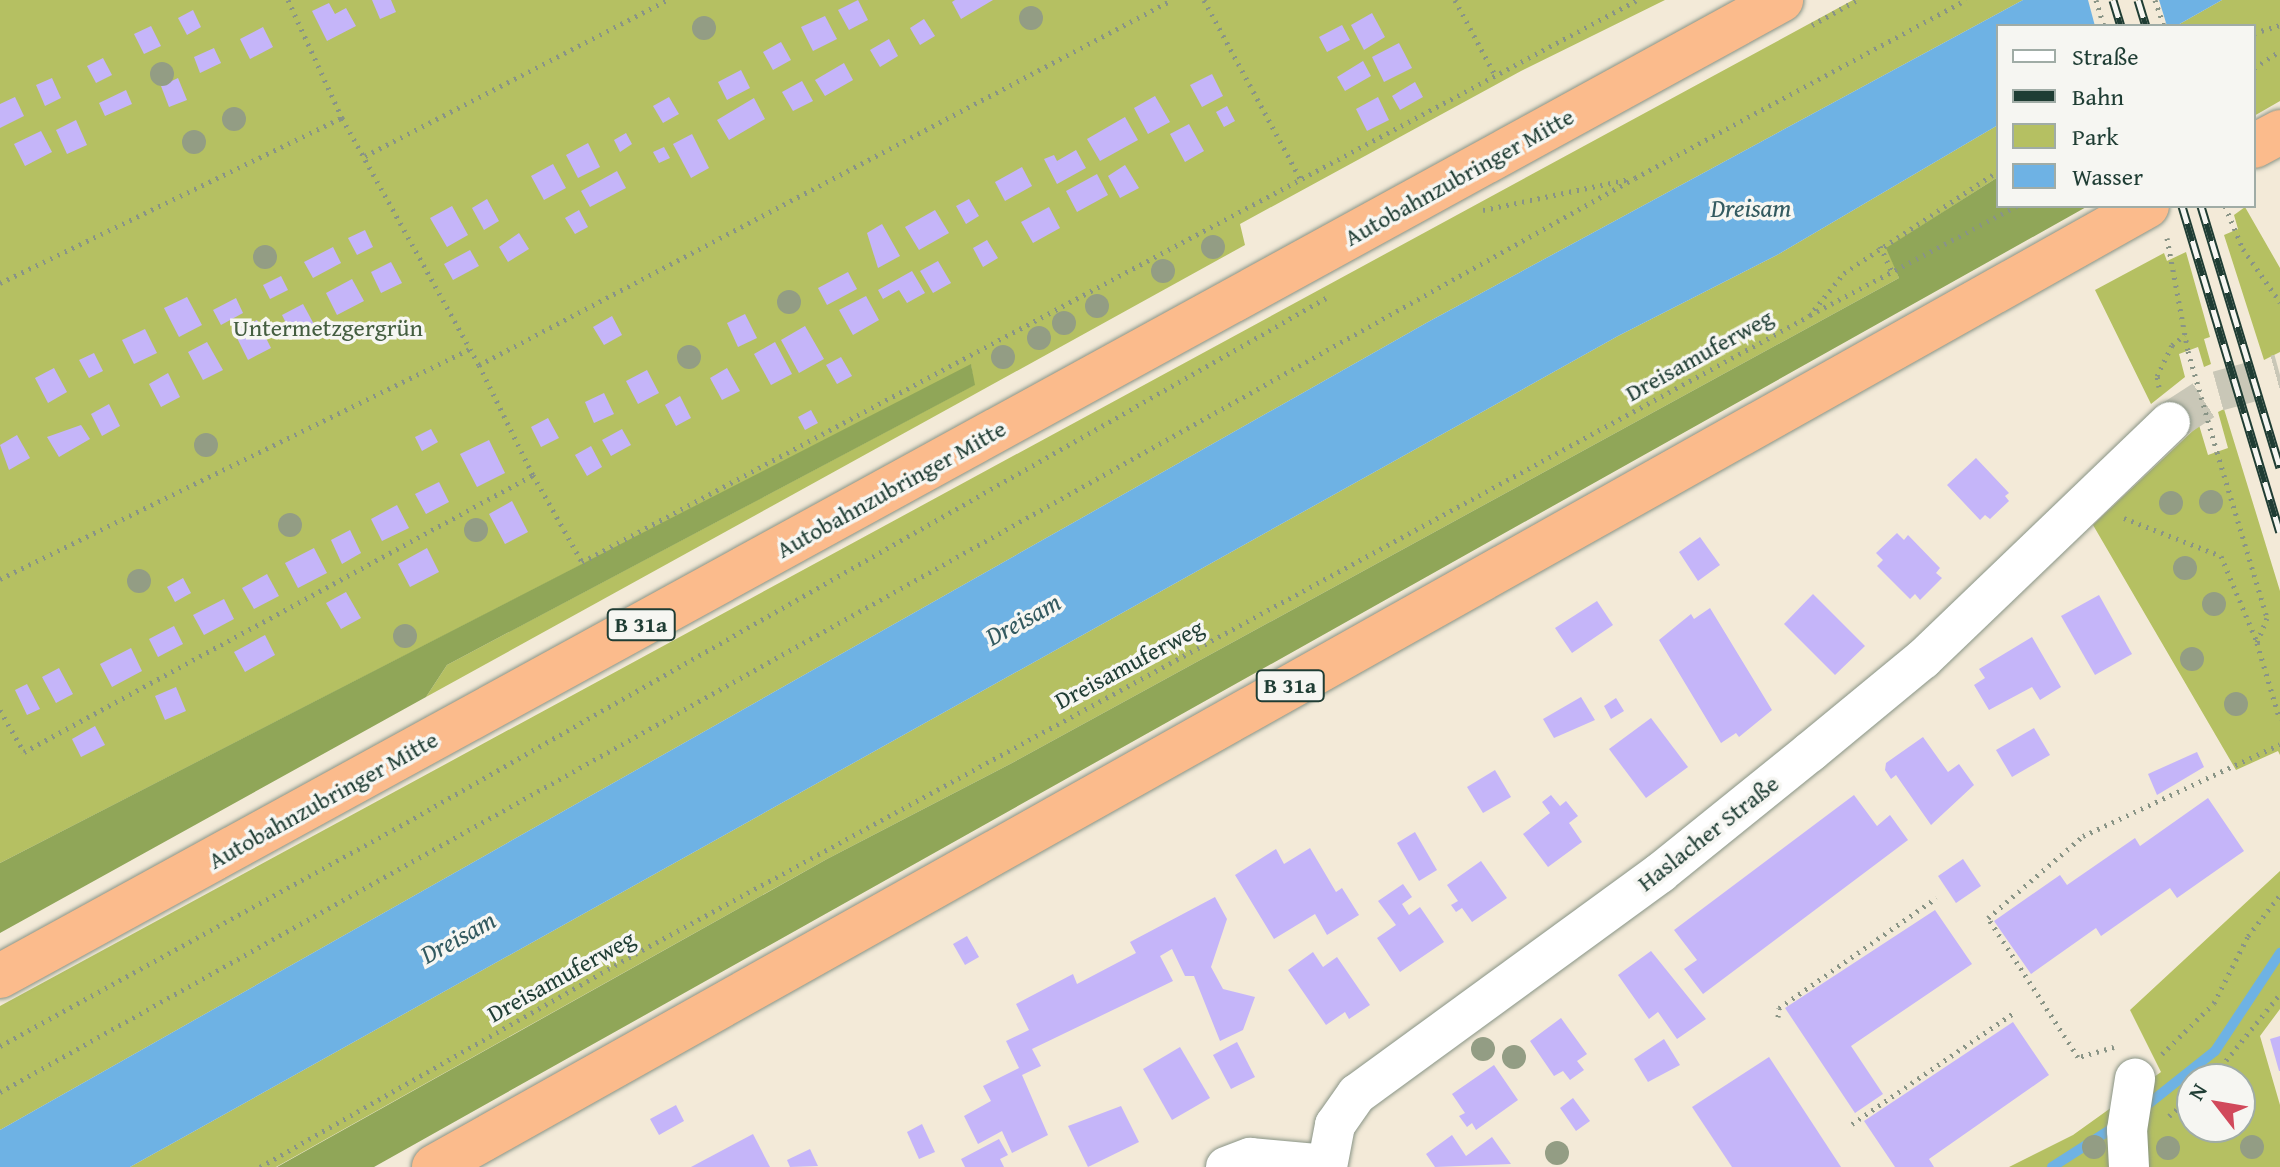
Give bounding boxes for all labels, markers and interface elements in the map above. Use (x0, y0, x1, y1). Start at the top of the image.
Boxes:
legend (1996, 24, 2256, 208)
text: Straße (2072, 39, 2139, 74)
text: Bahn (2072, 79, 2124, 114)
street label: Autobahnzubringer Mitte (1339, 102, 1579, 252)
text: Park (2072, 119, 2118, 154)
text: Wasser (2072, 159, 2143, 194)
water label: Dreisam (1710, 192, 1792, 224)
street label: Dreisamuferweg (1620, 303, 1778, 407)
park label: Untermetzgergrün (233, 314, 423, 342)
street label: Autobahnzubringer Mitte (771, 414, 1011, 564)
water label: Dreisam (980, 586, 1066, 652)
road number: B 31a (605, 607, 677, 643)
street label: Dreisamuferweg (1050, 613, 1208, 715)
road number: B 31a (1254, 668, 1326, 704)
street label: Autobahnzubringer Mitte (203, 725, 443, 875)
street label: Haslacher Straße (1632, 769, 1784, 897)
water label: Dreisam (415, 904, 501, 970)
street label: Dreisamuferweg (482, 924, 640, 1028)
north arrow (2176, 1063, 2256, 1143)
text: N (2180, 1077, 2215, 1106)

